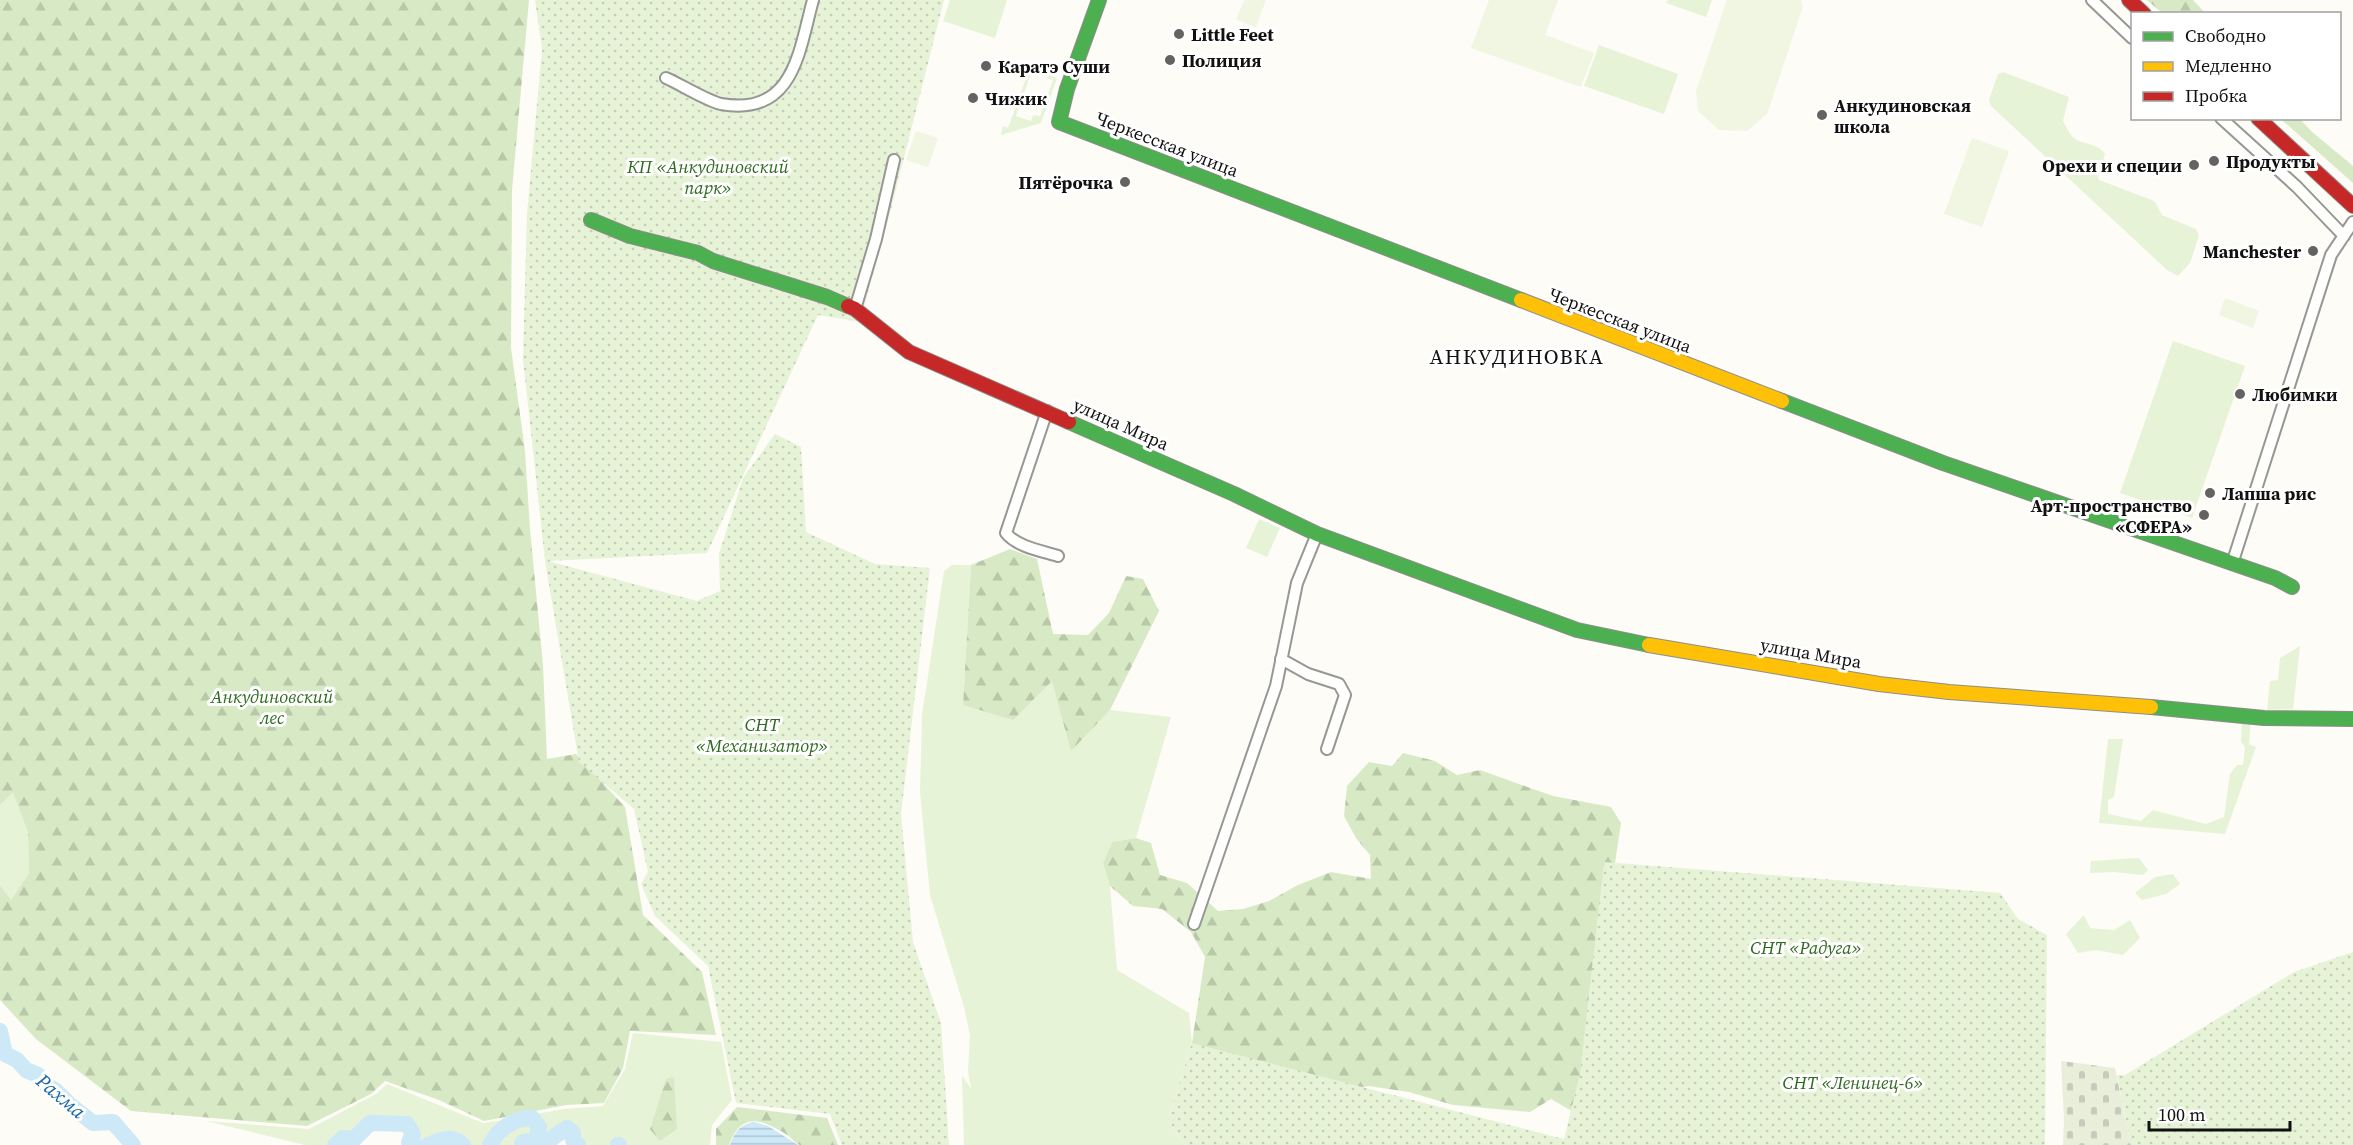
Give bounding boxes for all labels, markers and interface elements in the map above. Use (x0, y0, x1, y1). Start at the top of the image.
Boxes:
legend (2131, 12, 2341, 120)
place label: Little Feet (1191, 22, 1274, 47)
text: Свободно (2185, 23, 2266, 48)
marker: Little Feet (1172, 27, 1186, 41)
place label: Полиция (1182, 48, 1262, 73)
marker: Полиция (1163, 53, 1177, 67)
text: Медленно (2185, 53, 2272, 78)
place label: Каратэ Суши (998, 54, 1110, 79)
marker: Каратэ Суши (979, 59, 993, 73)
text: Пробка (2185, 83, 2248, 108)
place label: Чижик (985, 86, 1047, 111)
marker: Чижик (966, 91, 980, 105)
place label: Анкудиновская школа (1834, 93, 1971, 139)
street label: Черкесская улица (1092, 105, 1243, 183)
marker: Анкудиновская школа (1815, 108, 1829, 122)
place label: Продукты (2226, 149, 2316, 174)
place label: Орехи и специи (2042, 153, 2182, 178)
park label: КП «Анкудиновский парк» (626, 154, 790, 200)
marker: Продукты (2207, 154, 2221, 168)
marker: Орехи и специи (2187, 158, 2201, 172)
place label: Пятёрочка (1018, 170, 1113, 195)
marker: Пятёрочка (1118, 175, 1132, 189)
place label: Manchester (2203, 239, 2302, 264)
marker: Manchester (2306, 244, 2320, 258)
street label: Черкесская улица (1545, 281, 1696, 359)
district label: АНКУДИНОВКА (1430, 342, 1604, 371)
place label: Любимки (2252, 382, 2338, 407)
marker: Любимки (2233, 387, 2247, 401)
street label: улица Мира (1069, 392, 1174, 457)
place label: Лапша рис (2222, 481, 2316, 506)
marker: Лапша рис (2203, 486, 2217, 500)
place label: Арт-пространство «СФЕРА» (2031, 493, 2192, 539)
marker: Арт-пространство «СФЕРА» (2197, 508, 2211, 522)
street label: улица Мира (1759, 632, 1864, 674)
park label: Анкудиновский лес (210, 684, 334, 730)
park label: СНТ «Механизатор» (696, 712, 828, 758)
park label: СНТ «Радуга» (1750, 935, 1862, 960)
water label: Рахма (29, 1066, 92, 1125)
park label: СНТ «Ленинец-6» (1783, 1070, 1923, 1095)
scale bar (2149, 1094, 2290, 1132)
text: 100 m (2158, 1102, 2205, 1127)

